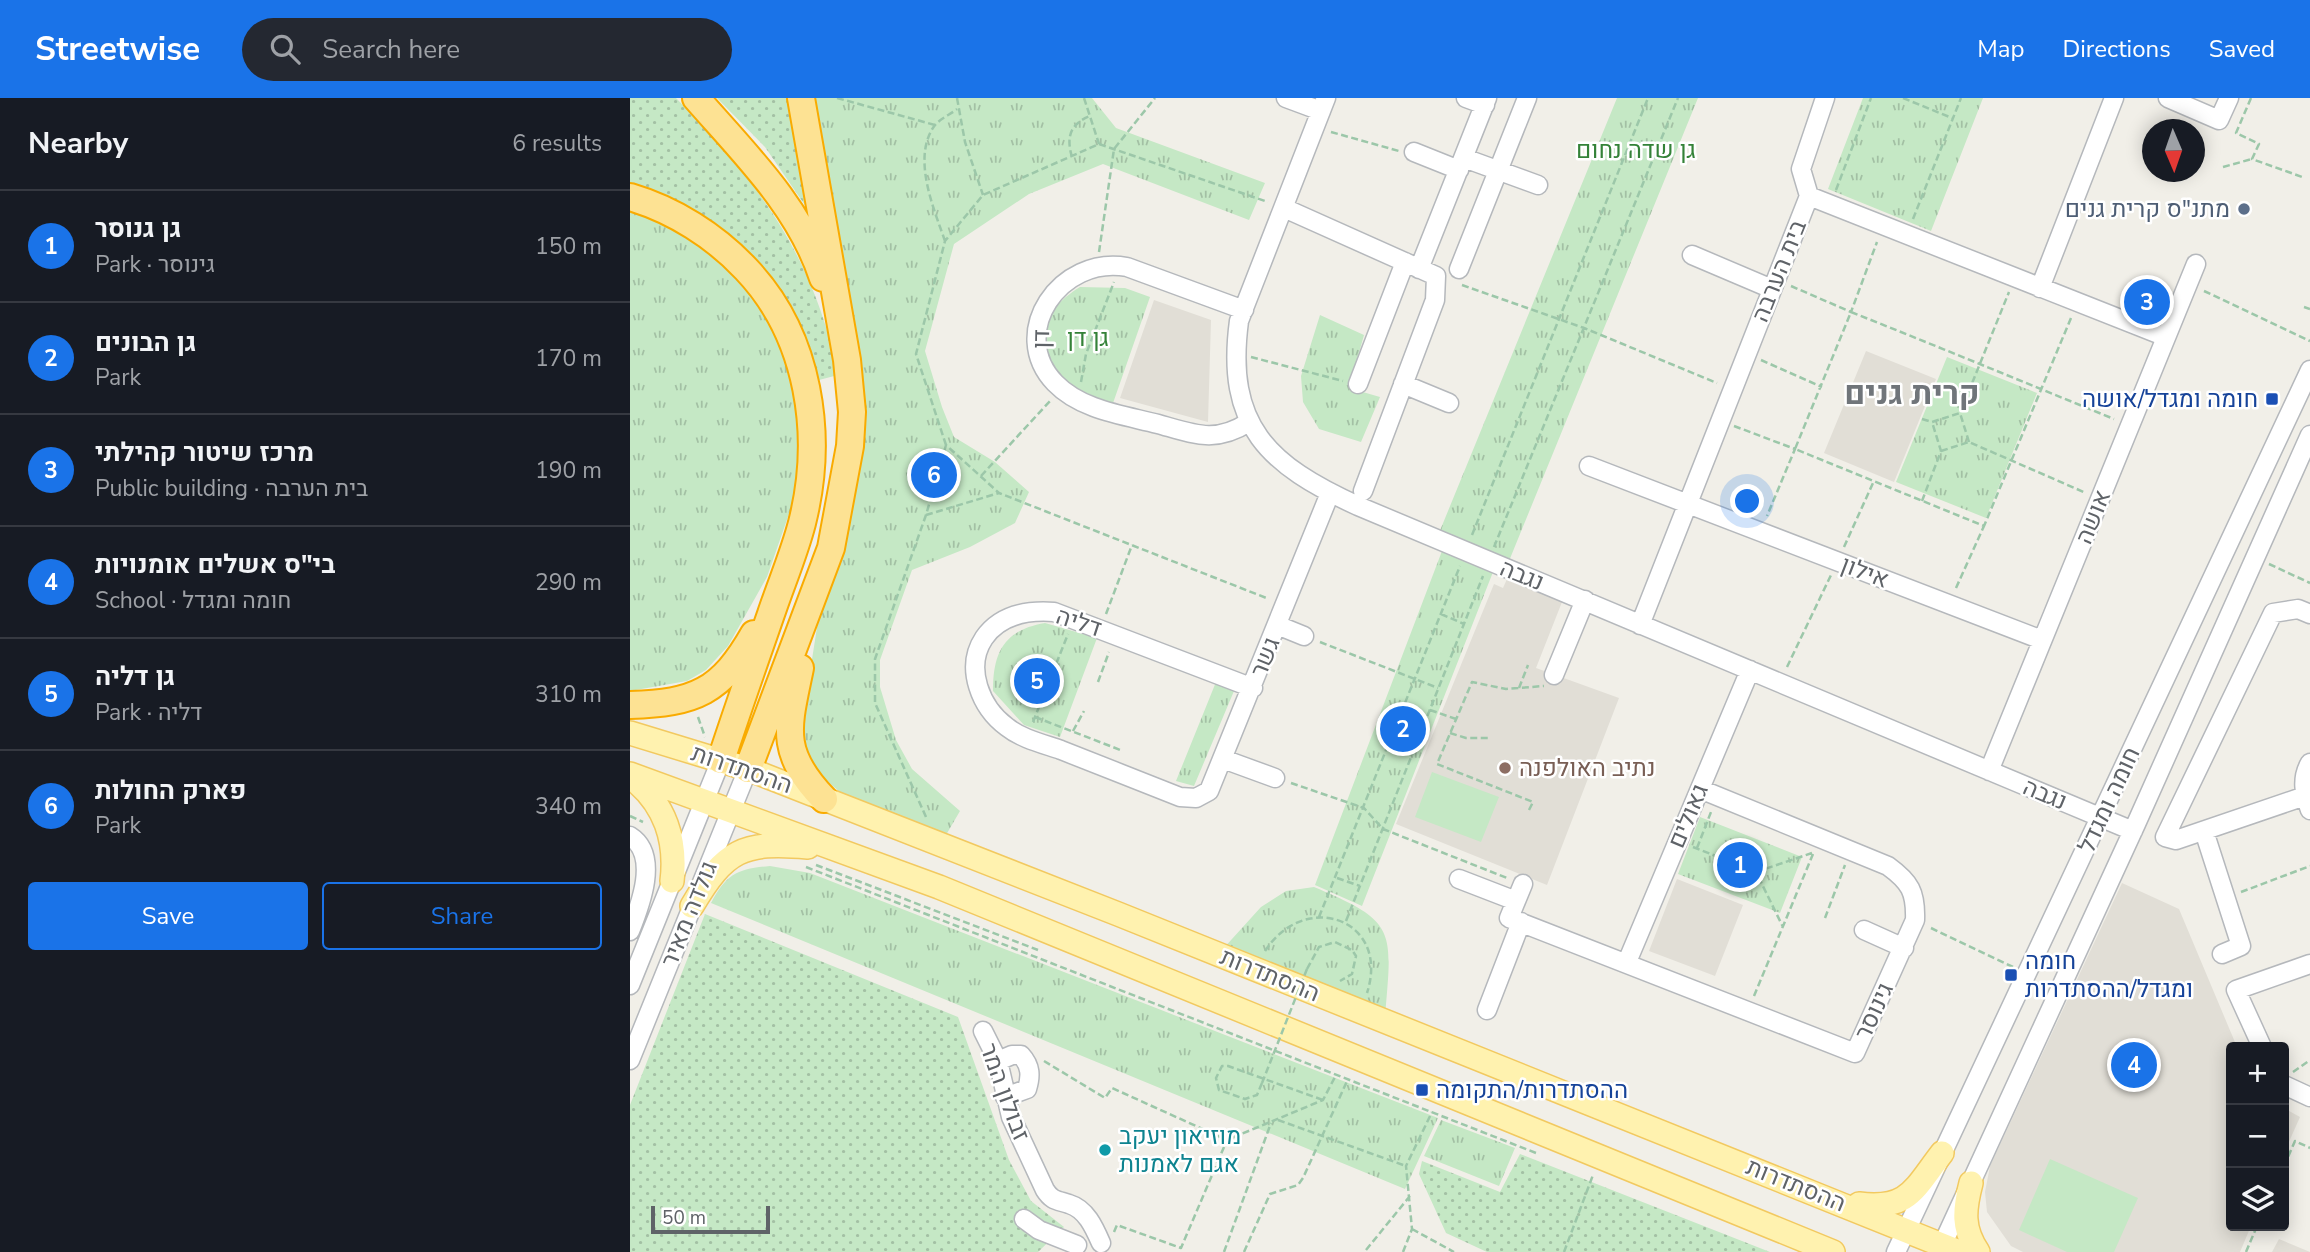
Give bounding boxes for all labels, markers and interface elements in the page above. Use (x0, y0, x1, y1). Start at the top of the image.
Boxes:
search box (242, 18, 732, 81)
text: Streetwise (35, 27, 200, 72)
icon: search (266, 30, 304, 68)
text: Search here (322, 32, 460, 67)
text: Map (1977, 33, 2024, 65)
text: Directions (2062, 33, 2171, 65)
text: Saved (2209, 33, 2275, 65)
north arrow (2142, 119, 2205, 182)
text: Nearby (28, 123, 128, 164)
text: 6 results (512, 128, 602, 159)
park label: גן שדה נחום (1576, 134, 1696, 166)
place label: מתנ"ס קרית גנים (2065, 193, 2230, 225)
marker: מתנ"ס קרית גנים (2236, 201, 2252, 217)
text: גן גנוסר (95, 211, 181, 246)
street label: בית הערבה (1744, 215, 1814, 327)
text: 1 (44, 231, 58, 262)
text: 150 m (535, 231, 602, 262)
text: Park · גינוסר (95, 249, 215, 280)
pin: 3 (2124, 276, 2170, 328)
park label: גן דן (1067, 322, 1109, 354)
text: גן הבונים (95, 325, 196, 360)
street label: דן (1025, 329, 1057, 349)
text: 2 (44, 343, 58, 374)
text: 170 m (535, 343, 602, 374)
text: Park (95, 362, 141, 393)
district label: קרית גנים (1844, 372, 1980, 415)
place label: חומה ומגדל/אושה (2082, 383, 2258, 415)
marker: חומה ומגדל/אושה (2264, 391, 2280, 407)
text: מרכז שיטור קהילתי (95, 435, 314, 470)
pin: 6 (911, 449, 957, 501)
text: 3 (44, 455, 58, 486)
text: 190 m (535, 455, 602, 486)
text: Public building · בית הערבה (95, 473, 368, 504)
your location (1730, 484, 1764, 518)
street label: אושה (2068, 485, 2118, 549)
text: בי"ס אשלים אומנויות (95, 547, 335, 582)
street label: אילון (1836, 548, 1894, 596)
street label: נגבה (1495, 552, 1549, 598)
text: 4 (44, 567, 58, 598)
text: 290 m (535, 567, 602, 598)
text: School · חומה ומגדל (95, 585, 291, 616)
street label: דליה (1052, 600, 1106, 644)
street label: גשר (1243, 632, 1287, 682)
pin: 5 (1014, 655, 1060, 707)
text: גן דליה (95, 659, 175, 694)
text: 5 (44, 679, 58, 710)
text: 310 m (535, 679, 602, 710)
text: Park · דליה (95, 697, 202, 728)
pin: 2 (1380, 703, 1426, 755)
street label: ההסתדרות (687, 737, 797, 801)
street label: חומה ומגדל (2071, 742, 2147, 858)
place label: נתיב האולפנה (1519, 752, 1656, 784)
marker: נתיב האולפנה (1497, 760, 1513, 776)
street label: נגבה (2018, 771, 2072, 817)
text: פארק החולות (95, 773, 246, 808)
street label: גאולים (1660, 779, 1716, 853)
text: 6 (44, 791, 58, 822)
text: 340 m (535, 791, 602, 822)
text: Park (95, 810, 141, 841)
pin: 1 (1717, 839, 1763, 891)
street label: גולדה מאיר (653, 856, 725, 972)
button: Save (28, 882, 308, 950)
button: Share (322, 882, 602, 950)
street label: ההסתדרות (1215, 941, 1325, 1009)
place label: חומה ומגדל/ההסתדרות (2025, 945, 2193, 1005)
marker: חומה ומגדל/ההסתדרות (2003, 967, 2019, 983)
street label: גינוסר (1847, 977, 1901, 1045)
street label: זבולון המר (973, 1039, 1037, 1145)
pin: 4 (2111, 1039, 2157, 1091)
map controls (2226, 1042, 2289, 1231)
button: + (2226, 1042, 2289, 1105)
place label: ההסתדרות/התקומה (1436, 1074, 1628, 1106)
marker: ההסתדרות/התקומה (1414, 1082, 1430, 1098)
button: − (2226, 1105, 2289, 1168)
place label: מוזיאון יעקב אגם לאמנות (1119, 1120, 1241, 1180)
marker: מוזיאון יעקב אגם לאמנות (1097, 1142, 1113, 1158)
street label: ההסתדרות (1741, 1151, 1851, 1219)
button: layers (2226, 1168, 2289, 1231)
scale bar (651, 1203, 770, 1235)
text: 50 m (662, 1205, 706, 1231)

